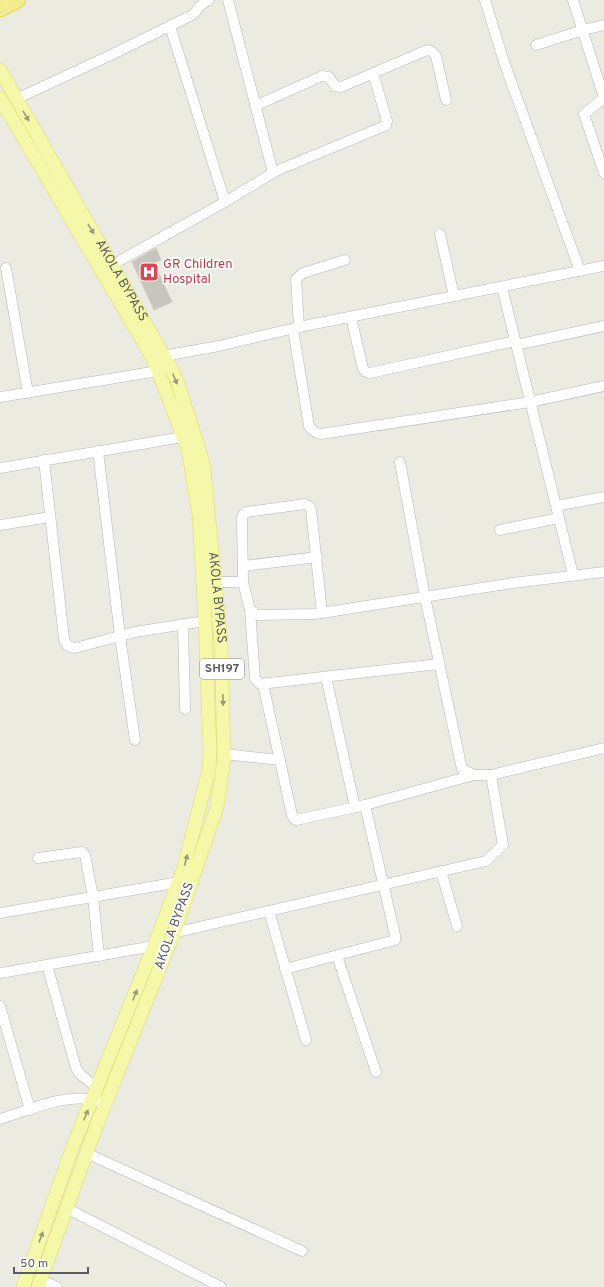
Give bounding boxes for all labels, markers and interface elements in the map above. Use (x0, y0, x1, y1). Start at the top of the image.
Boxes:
one-way arrow (23, 111, 30, 122)
one-way arrow (87, 223, 94, 235)
street label: AKOLA BYPASS (91, 237, 151, 325)
place label: GR Children Hospital (163, 257, 233, 288)
hospital icon: GR Children Hospital (138, 261, 160, 283)
one-way arrow (172, 373, 179, 385)
street label: AKOLA BYPASS (204, 551, 229, 644)
road number: SH197 (200, 659, 244, 679)
one-way arrow (220, 694, 226, 707)
one-way arrow (183, 854, 189, 866)
street label: AKOLA BYPASS (152, 880, 198, 972)
one-way arrow (132, 988, 138, 1000)
one-way arrow (83, 1110, 89, 1121)
one-way arrow (39, 1231, 45, 1243)
scale bar (14, 1249, 88, 1275)
text: 50 m (20, 1256, 48, 1272)

